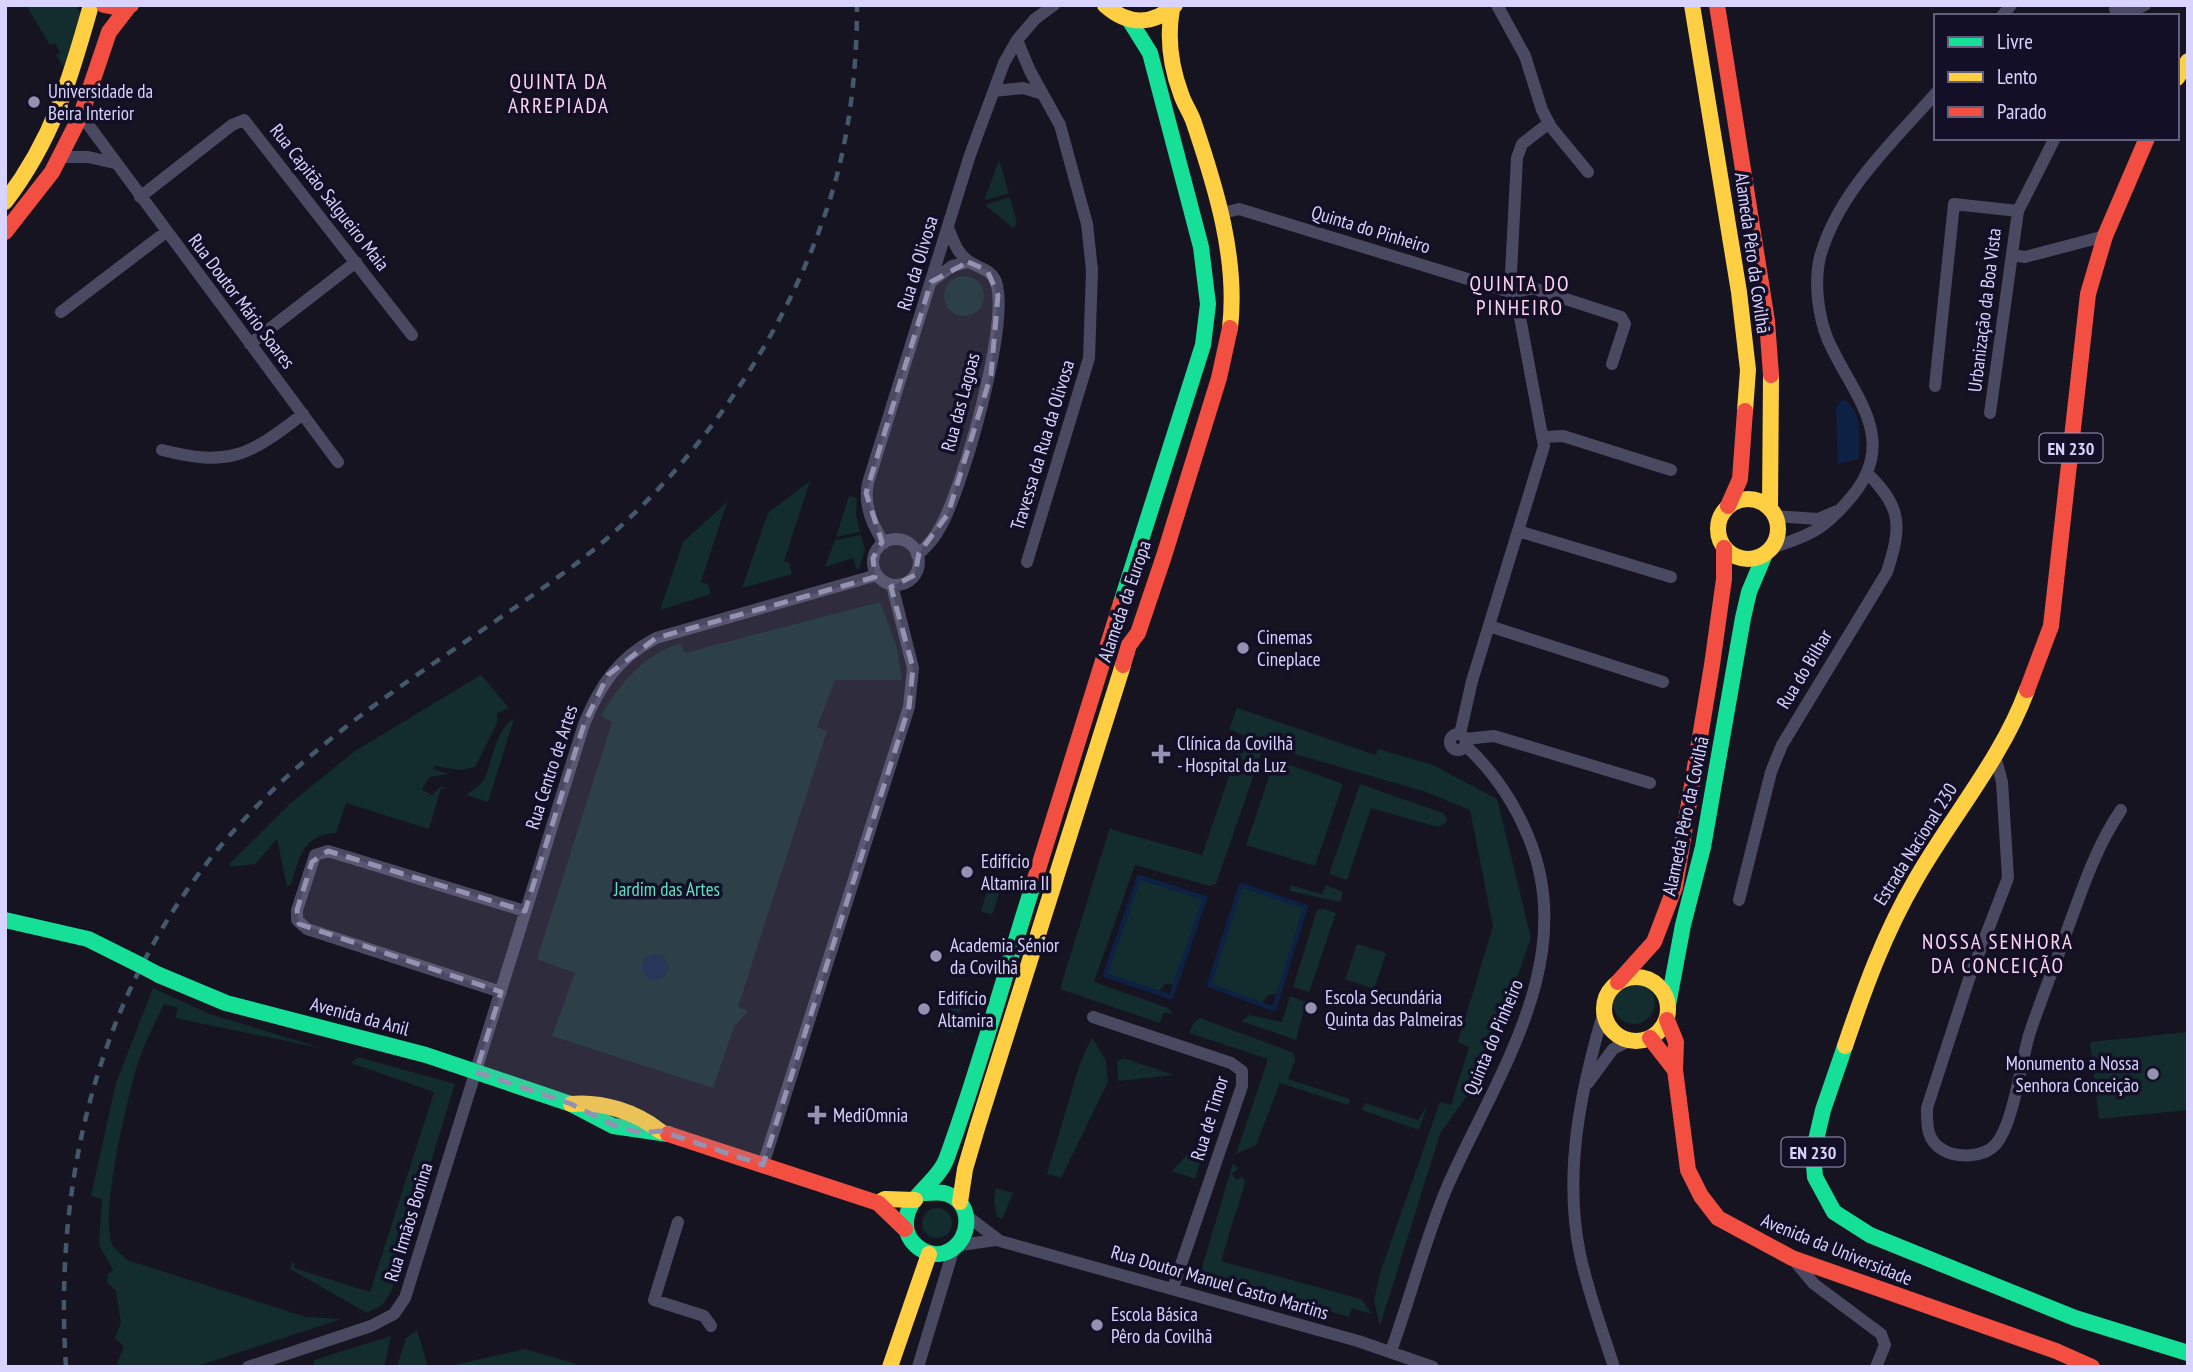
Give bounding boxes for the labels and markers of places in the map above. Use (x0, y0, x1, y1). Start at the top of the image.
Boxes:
place label: Universidade da Beira Interior (48, 79, 153, 125)
marker: Universidade da Beira Interior (26, 94, 42, 110)
place label: Cinemas Cineplace (1257, 625, 1321, 671)
marker: Cinemas Cineplace (1235, 640, 1251, 656)
place label: Clínica da Covilhã - Hospital da Luz (1177, 731, 1293, 777)
marker: Clínica da Covilhã - Hospital da Luz (1151, 744, 1171, 764)
place label: Edifício Altamira II (981, 849, 1049, 895)
marker: Edifício Altamira II (959, 864, 975, 880)
place label: Academia Sénior da Covilhã (950, 933, 1060, 979)
marker: Academia Sénior da Covilhã (928, 948, 944, 964)
place label: Escola Secundária Quinta das Palmeiras (1325, 985, 1463, 1031)
place label: Edifício Altamira (938, 986, 994, 1032)
marker: Escola Secundária Quinta das Palmeiras (1303, 1000, 1319, 1016)
marker: Edifício Altamira (916, 1001, 932, 1017)
place label: Monumento a Nossa Senhora Conceição (2006, 1051, 2139, 1097)
marker: Monumento a Nossa Senhora Conceição (2145, 1066, 2161, 1082)
place label: MediOmnia (833, 1103, 908, 1127)
marker: MediOmnia (807, 1105, 827, 1125)
place label: Escola Básica Pêro da Covilhã (1111, 1302, 1212, 1348)
marker: Escola Básica Pêro da Covilhã (1089, 1317, 1105, 1333)

